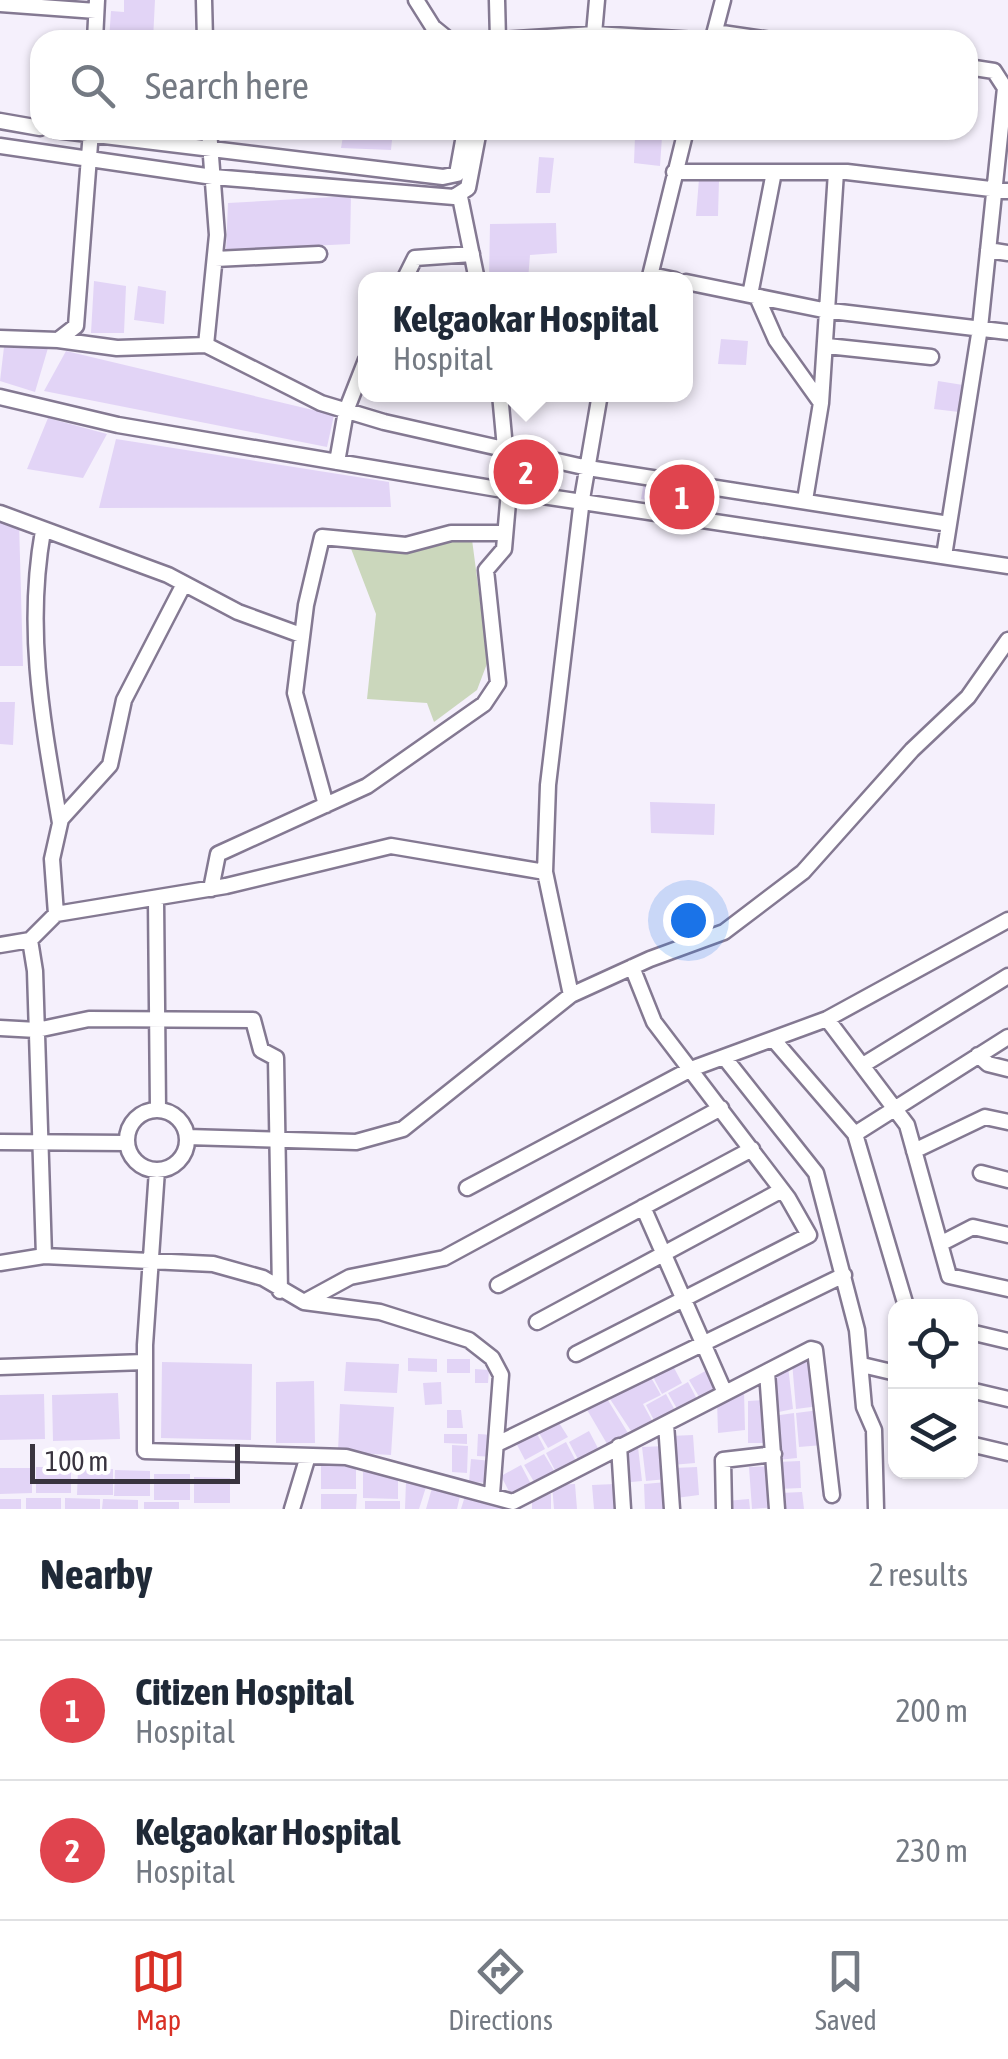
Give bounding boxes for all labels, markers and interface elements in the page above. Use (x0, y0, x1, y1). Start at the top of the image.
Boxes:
search box (30, 30, 978, 140)
icon: search (65, 58, 120, 113)
text: Search here (145, 64, 309, 107)
popup (358, 272, 693, 402)
text: Kelgaokar Hospital (393, 297, 658, 340)
text: Hospital (393, 340, 493, 377)
pin: 2 (494, 434, 558, 510)
pin: 1 (650, 460, 714, 534)
your location (663, 895, 714, 946)
map controls (888, 1299, 978, 1479)
button: locate (888, 1299, 978, 1389)
button: layers (888, 1389, 978, 1479)
scale bar (30, 1439, 240, 1484)
text: 100 m (45, 1445, 108, 1477)
text: Nearby (40, 1550, 153, 1598)
text: 2 results (869, 1556, 968, 1593)
text: Citizen Hospital (135, 1670, 354, 1713)
text: 1 (65, 1692, 80, 1729)
text: 200 m (895, 1692, 968, 1729)
text: Hospital (135, 1713, 235, 1750)
text: Kelgaokar Hospital (135, 1810, 400, 1853)
text: 2 (65, 1832, 80, 1869)
text: 230 m (895, 1832, 968, 1869)
text: Hospital (135, 1853, 235, 1890)
tab: Map (131, 1944, 186, 2036)
tab: Directions (448, 1944, 553, 2036)
tab: Saved (815, 1944, 877, 2036)

